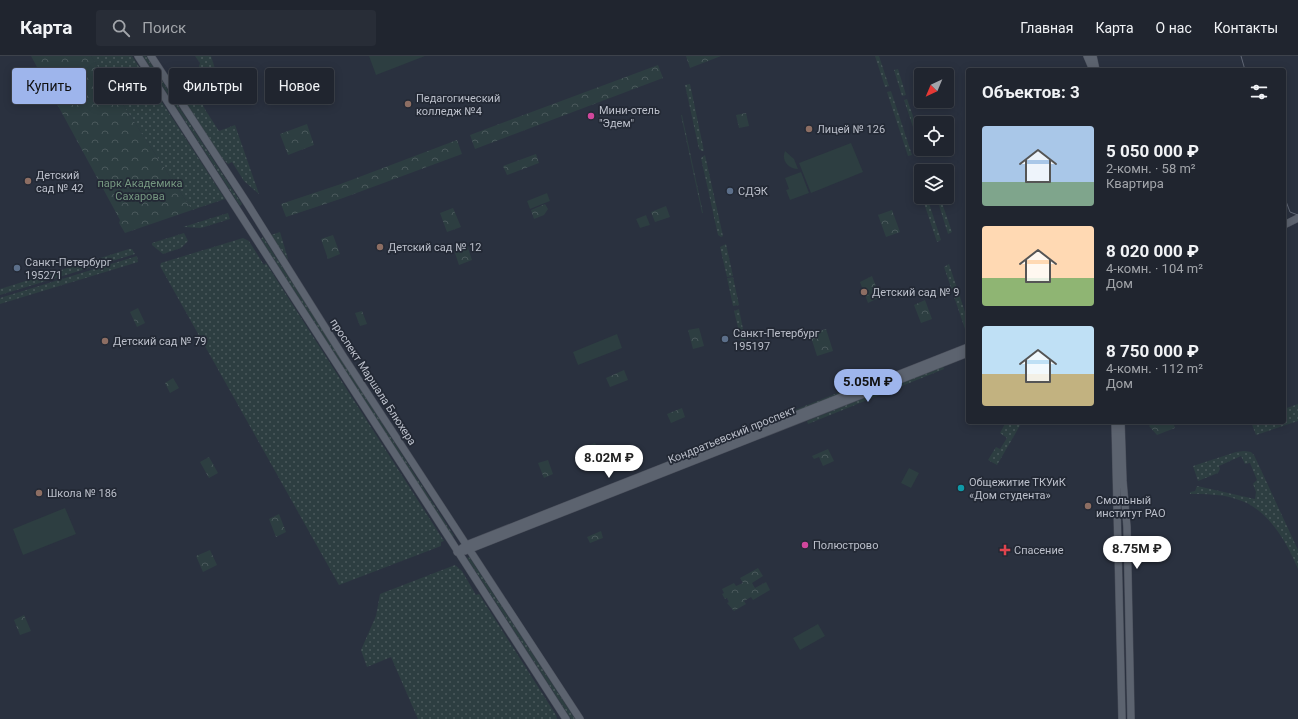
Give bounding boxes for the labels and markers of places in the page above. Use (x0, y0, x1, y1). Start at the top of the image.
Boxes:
place label: Педагогический колледж №4 (416, 92, 500, 118)
marker: Педагогический колледж №4 (403, 99, 413, 109)
place label: Мини-отель "Эдем" (599, 104, 660, 130)
marker: Мини-отель "Эдем" (586, 111, 596, 121)
place label: Лицей № 126 (817, 123, 885, 136)
marker: Лицей № 126 (804, 124, 814, 134)
place label: Детский сад № 42 (36, 169, 84, 195)
marker: Детский сад № 42 (23, 176, 33, 186)
place label: СДЭК (738, 185, 769, 198)
marker: СДЭК (725, 186, 735, 196)
place label: Детский сад № 12 (388, 241, 482, 254)
marker: Детский сад № 12 (375, 242, 385, 252)
place label: Санкт-Петербург 195271 (25, 256, 112, 282)
marker: Санкт-Петербург 195271 (12, 263, 22, 273)
place label: Детский сад № 9 (872, 286, 959, 299)
marker: Детский сад № 9 (859, 287, 869, 297)
place label: Санкт-Петербург 195197 (733, 327, 820, 353)
marker: Санкт-Петербург 195197 (720, 334, 730, 344)
place label: Детский сад № 79 (113, 335, 207, 348)
marker: Детский сад № 79 (100, 336, 110, 346)
pin: 5.05M ₽ (831, 369, 905, 403)
pin: 8.02M ₽ (572, 445, 646, 479)
place label: Общежитие ТКУиК «Дом студента» (969, 476, 1067, 502)
marker: Общежитие ТКУиК «Дом студента» (956, 483, 966, 493)
place label: Школа № 186 (47, 487, 117, 500)
marker: Школа № 186 (34, 488, 44, 498)
place label: Смольный институт РАО (1096, 494, 1166, 520)
marker: Смольный институт РАО (1083, 501, 1093, 511)
pin: 8.75M ₽ (1100, 536, 1174, 570)
place label: Полюстрово (813, 539, 878, 552)
marker: Полюстрово (800, 540, 810, 550)
marker: Спасение (999, 544, 1011, 556)
place label: Спасение (1014, 544, 1064, 557)

